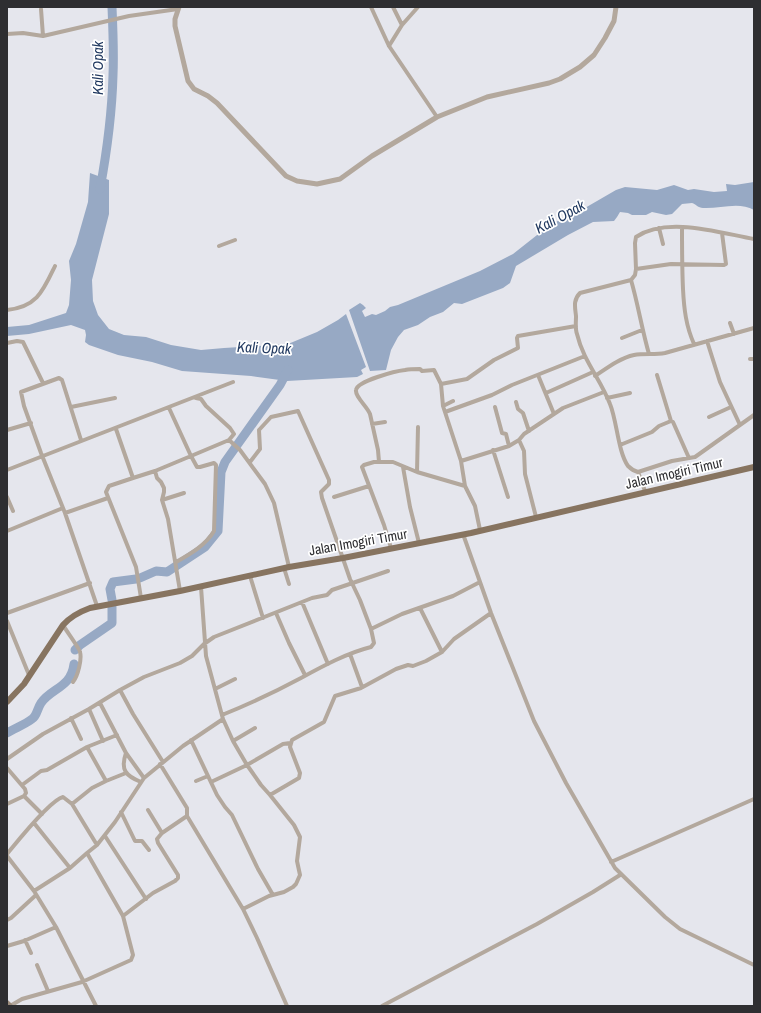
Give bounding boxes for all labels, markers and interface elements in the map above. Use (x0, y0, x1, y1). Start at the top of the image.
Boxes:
water label: Kali Opak (87, 40, 108, 95)
water label: Kali Opak (531, 194, 589, 239)
water label: Kali Opak (237, 336, 292, 359)
street label: Jalan Imogiri Timur (624, 453, 724, 493)
street label: Jalan Imogiri Timur (308, 525, 409, 559)

